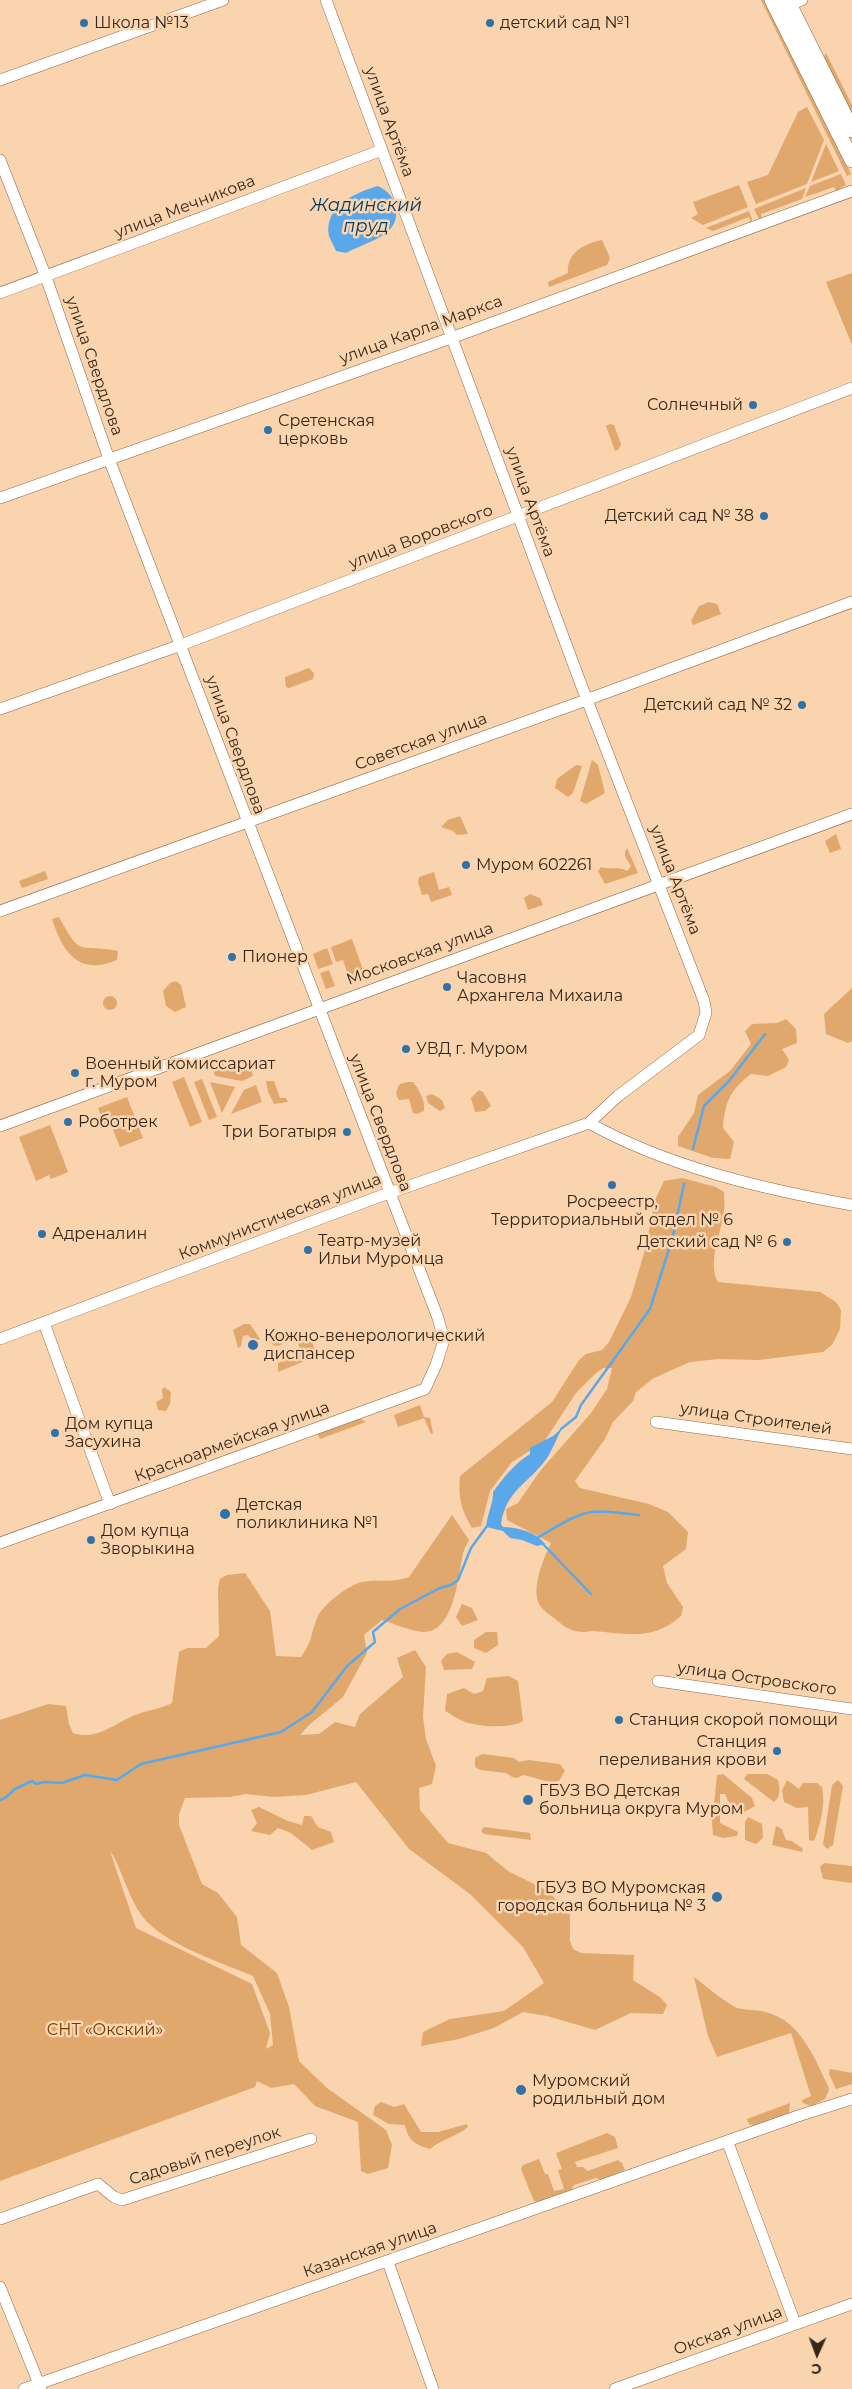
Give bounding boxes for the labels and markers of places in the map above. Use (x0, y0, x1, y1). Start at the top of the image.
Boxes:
place label: Школа №13 (94, 13, 189, 33)
place label: детский сад №1 (500, 13, 630, 33)
marker: Школа №13 (78, 17, 90, 29)
marker: детский сад №1 (484, 17, 496, 29)
place label: Солнечный (647, 395, 743, 415)
marker: Солнечный (747, 399, 759, 411)
place label: Сретенская церковь (278, 411, 375, 449)
marker: Сретенская церковь (262, 424, 274, 436)
place label: Детский сад № 38 (605, 506, 754, 526)
marker: Детский сад № 38 (758, 510, 770, 522)
place label: Детский сад № 32 (644, 695, 792, 715)
marker: Детский сад № 32 (796, 699, 808, 711)
place label: Муром 602261 (476, 855, 592, 875)
marker: Муром 602261 (460, 859, 472, 871)
place label: Пионер (242, 947, 308, 967)
marker: Пионер (226, 951, 238, 963)
place label: Часовня Архангела Михаила (457, 968, 623, 1006)
marker: Часовня Архангела Михаила (441, 981, 453, 993)
place label: УВД г. Муром (416, 1039, 528, 1059)
marker: УВД г. Муром (400, 1043, 412, 1055)
place label: Военный комиссариат г. Муром (85, 1054, 275, 1092)
marker: Военный комиссариат г. Муром (69, 1067, 81, 1079)
place label: Роботрек (78, 1112, 157, 1132)
marker: Роботрек (62, 1116, 74, 1128)
place label: Три Богатыря (222, 1122, 337, 1142)
marker: Три Богатыря (341, 1126, 353, 1138)
marker: Росреестр, Территориальный отдел № 6 (606, 1179, 618, 1191)
place label: Росреестр, Территориальный отдел № 6 (491, 1192, 733, 1230)
place label: Адреналин (52, 1224, 147, 1244)
marker: Адреналин (36, 1228, 48, 1240)
place label: Театр-музей Ильи Муромца (318, 1231, 444, 1269)
place label: Детский сад № 6 (637, 1232, 777, 1252)
marker: Детский сад № 6 (781, 1236, 793, 1248)
marker: Театр-музей Ильи Муромца (302, 1244, 314, 1256)
place label: Кожно-венерологический диспансер (264, 1326, 485, 1364)
marker: Кожно-венерологический диспансер (246, 1338, 260, 1352)
place label: Дом купца Засухина (65, 1414, 153, 1452)
marker: Дом купца Засухина (49, 1427, 61, 1439)
place label: Детская поликлиника №1 (236, 1495, 378, 1533)
marker: Детская поликлиника №1 (218, 1507, 232, 1521)
place label: Дом купца Зворыкина (101, 1521, 195, 1559)
marker: Дом купца Зворыкина (85, 1534, 97, 1546)
place label: Станция скорой помощи (629, 1710, 838, 1730)
marker: Станция скорой помощи (613, 1714, 625, 1726)
place label: Станция переливания крови (599, 1732, 767, 1770)
marker: Станция переливания крови (771, 1745, 783, 1757)
place label: ГБУЗ ВО Детская больница округа Муром (539, 1781, 743, 1819)
marker: ГБУЗ ВО Детская больница округа Муром (521, 1793, 535, 1807)
place label: ГБУЗ ВО Муромская городская больница № 3 (497, 1878, 706, 1916)
marker: ГБУЗ ВО Муромская городская больница № 3 (710, 1890, 724, 1904)
place label: Муромский родильный дом (532, 2071, 665, 2109)
marker: Муромский родильный дом (514, 2083, 528, 2097)

